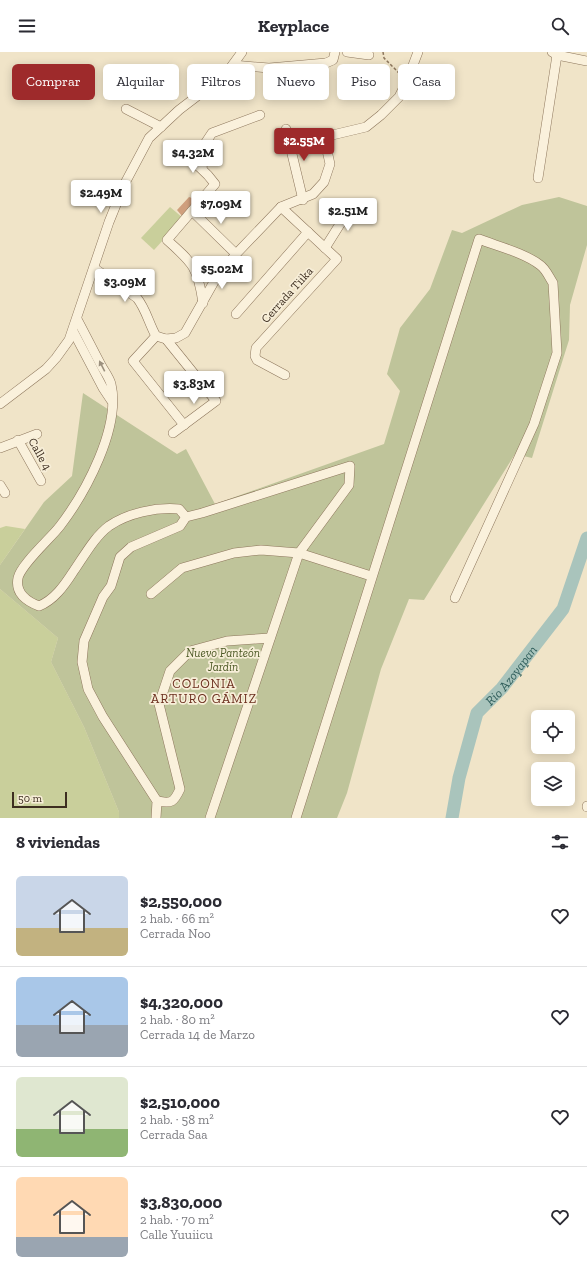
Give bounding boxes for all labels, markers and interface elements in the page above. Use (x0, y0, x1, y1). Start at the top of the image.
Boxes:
icon: menu (16, 15, 38, 37)
text: Keyplace (258, 15, 329, 37)
icon: search (549, 15, 571, 37)
chip: Comprar (12, 64, 95, 100)
chip: Alquilar (103, 64, 179, 100)
chip: Filtros (187, 64, 255, 100)
chip: Nuevo (263, 64, 329, 100)
chip: Piso (337, 64, 390, 100)
chip: Casa (398, 64, 455, 100)
pin: $2.55M (271, 128, 337, 162)
text: $2.55M (283, 133, 325, 148)
pin: $4.32M (160, 140, 226, 174)
text: $4.32M (172, 145, 214, 160)
pin: $2.49M (68, 180, 134, 214)
text: $2.49M (80, 185, 122, 200)
pin: $7.09M (188, 191, 254, 225)
text: $7.09M (200, 196, 242, 211)
pin: $2.51M (315, 198, 381, 232)
text: $2.51M (328, 203, 368, 218)
pin: $5.02M (189, 256, 255, 290)
text: $5.02M (201, 261, 243, 276)
street label: Cerrada Tiika (258, 264, 316, 326)
pin: $3.09M (92, 269, 158, 303)
text: $3.09M (104, 274, 146, 289)
one-way arrow (99, 361, 105, 372)
pin: $3.83M (161, 371, 227, 405)
text: $3.83M (173, 376, 215, 391)
street label: Calle 4 (25, 435, 55, 473)
water label: Rio Azoyapan (482, 642, 540, 708)
park label: Nuevo Panteón Jardín (186, 646, 260, 674)
district label: COLONIA ARTURO GÁMIZ (151, 676, 257, 706)
map controls (531, 710, 575, 806)
button: locate (531, 710, 575, 754)
button: layers (531, 762, 575, 806)
scale bar (12, 790, 67, 809)
text: 50 m (18, 792, 42, 805)
icon: filters (549, 831, 571, 853)
text: 8 viviendas (16, 832, 100, 852)
text: $2,550,000 (140, 891, 222, 911)
icon: home (48, 892, 96, 940)
icon: heart (549, 905, 571, 927)
text: 2 hab. · 66 m² (140, 911, 214, 926)
text: Cerrada Noo (140, 926, 211, 941)
text: $4,320,000 (140, 992, 223, 1012)
icon: home (48, 993, 96, 1041)
icon: heart (549, 1006, 571, 1028)
text: 2 hab. · 80 m² (140, 1012, 215, 1027)
text: Cerrada 14 de Marzo (140, 1027, 255, 1042)
text: $2,510,000 (140, 1092, 220, 1112)
icon: home (48, 1093, 96, 1141)
icon: heart (549, 1106, 571, 1128)
text: 2 hab. · 58 m² (140, 1112, 214, 1127)
text: Cerrada Saa (140, 1127, 208, 1142)
text: $3,830,000 (140, 1192, 222, 1212)
icon: home (48, 1193, 96, 1241)
icon: heart (549, 1206, 571, 1228)
text: 2 hab. · 70 m² (140, 1212, 214, 1227)
text: Calle Yuuiicu (140, 1227, 213, 1242)

